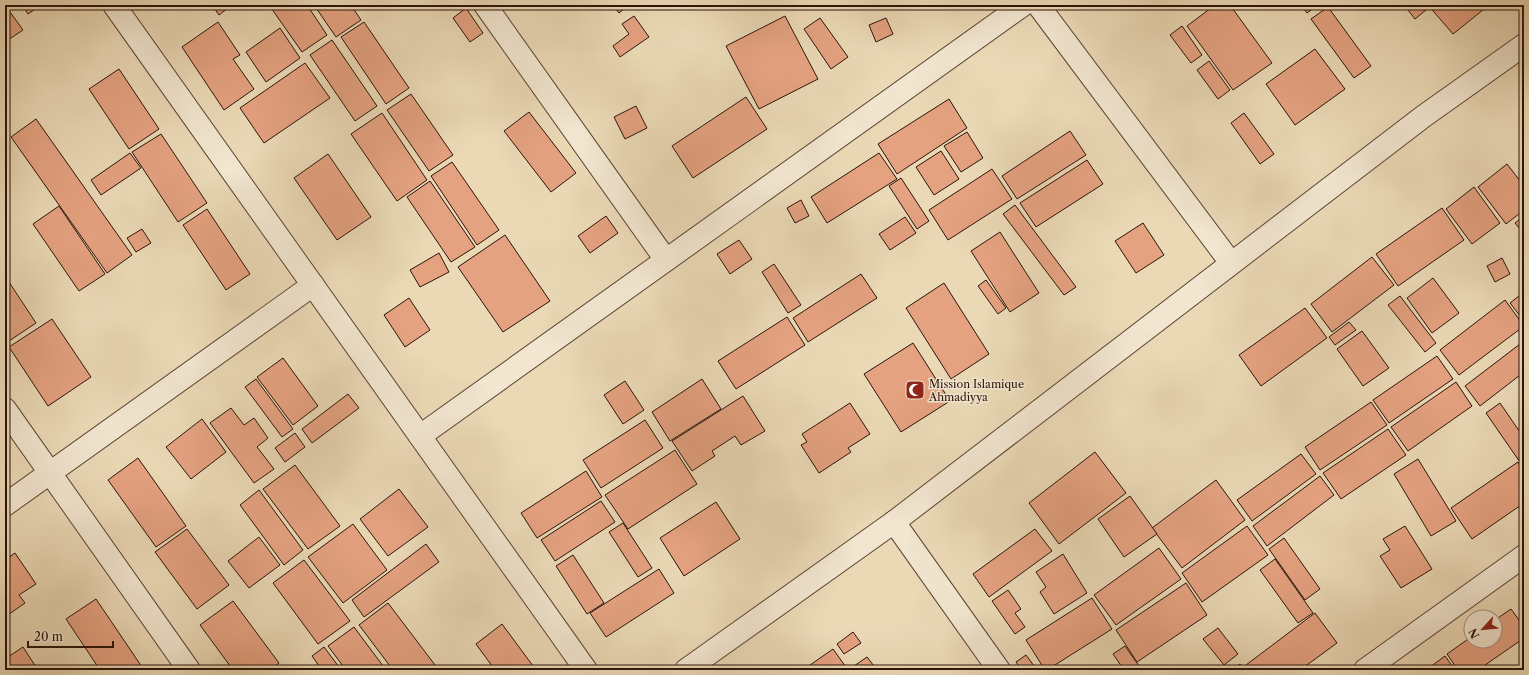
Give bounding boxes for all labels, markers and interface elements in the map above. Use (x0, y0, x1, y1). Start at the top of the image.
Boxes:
place label: Mission Islamique Ahmadiyya (928, 377, 1024, 404)
mosque icon: Mission Islamique Ahmadiyya (904, 379, 926, 401)
north arrow (1463, 609, 1503, 649)
scale bar (28, 623, 113, 649)
text: N (1465, 626, 1482, 641)
text: 20 m (34, 629, 63, 644)

